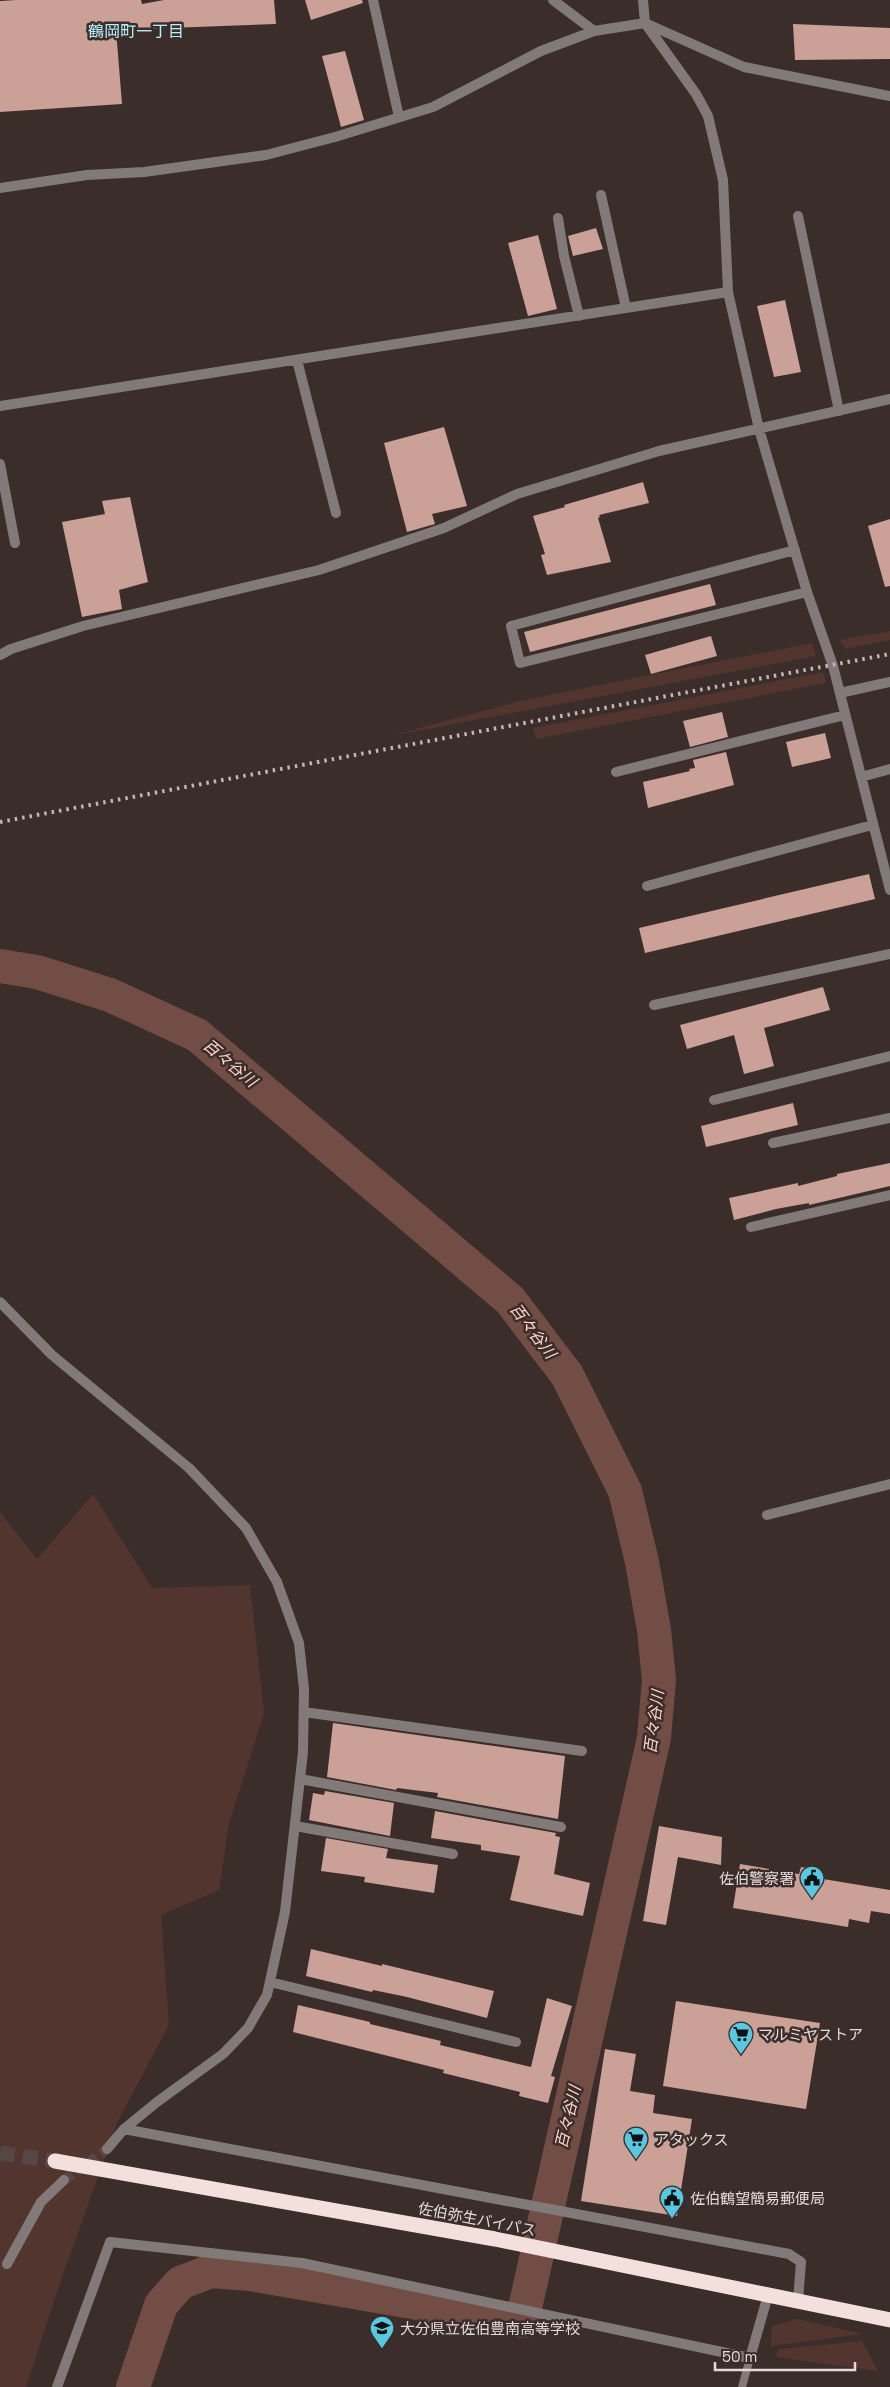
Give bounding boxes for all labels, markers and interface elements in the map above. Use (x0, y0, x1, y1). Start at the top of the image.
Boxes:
district label: 鶴岡町一丁目 (88, 21, 184, 42)
water label: 百々谷川 (199, 1034, 263, 1093)
water label: 百々谷川 (505, 1299, 562, 1364)
water label: 百々谷川 (640, 1687, 669, 1755)
public building icon: 佐伯警察署 (799, 1865, 825, 1899)
place label: 佐伯警察署 (719, 1869, 794, 1888)
supermarket icon: マルミヤストア (728, 2021, 754, 2055)
place label: マルミヤストア (758, 2025, 863, 2044)
water label: 百々谷川 (551, 2082, 586, 2151)
supermarket icon: アタックス (623, 2126, 649, 2160)
place label: アタックス (654, 2130, 729, 2149)
public building icon: 佐伯鶴望簡易郵便局 (659, 2185, 685, 2219)
place label: 佐伯鶴望簡易郵便局 (690, 2189, 825, 2208)
street label: 佐伯弥生バイパス (416, 2198, 538, 2240)
school or university icon: 大分県立佐伯豊南高等学校 (369, 2315, 395, 2349)
place label: 大分県立佐伯豊南高等学校 (400, 2319, 580, 2338)
scale bar (715, 2340, 855, 2372)
text: 50 m (722, 2347, 757, 2366)

